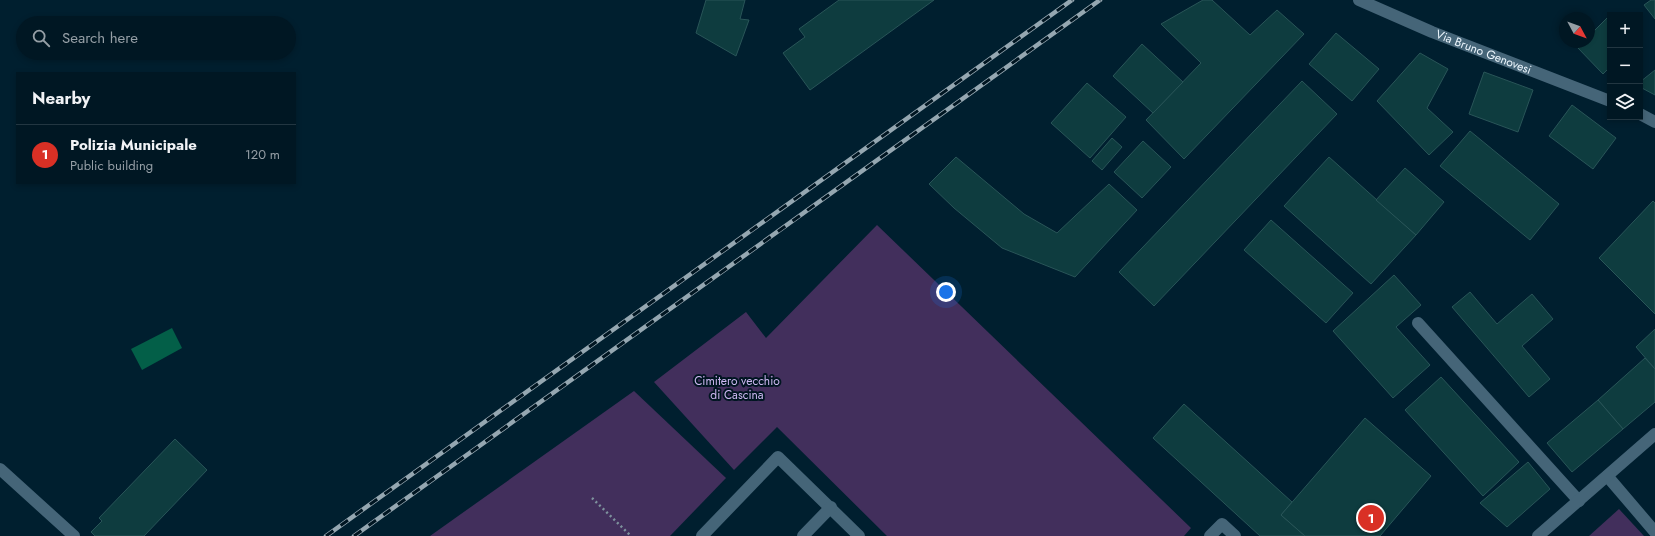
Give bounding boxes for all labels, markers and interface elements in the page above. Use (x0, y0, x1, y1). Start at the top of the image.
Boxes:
north arrow (1559, 12, 1595, 48)
map controls (1607, 12, 1643, 120)
button: + (1607, 12, 1643, 48)
search box (16, 16, 296, 60)
street label: Via Bruno Genovesi (1433, 25, 1534, 79)
icon: search (30, 27, 52, 49)
text: Search here (62, 27, 138, 49)
button: − (1607, 48, 1643, 84)
button: layers (1607, 84, 1643, 120)
text: Nearby (32, 86, 90, 110)
text: Polizia Municipale (70, 134, 197, 156)
text: 1 (42, 145, 48, 164)
text: 120 m (245, 145, 280, 164)
text: Public building (70, 156, 153, 175)
your location (936, 282, 956, 302)
park label: Cimitero vecchio di Cascina (694, 372, 780, 404)
pin: 1 (1358, 503, 1384, 533)

